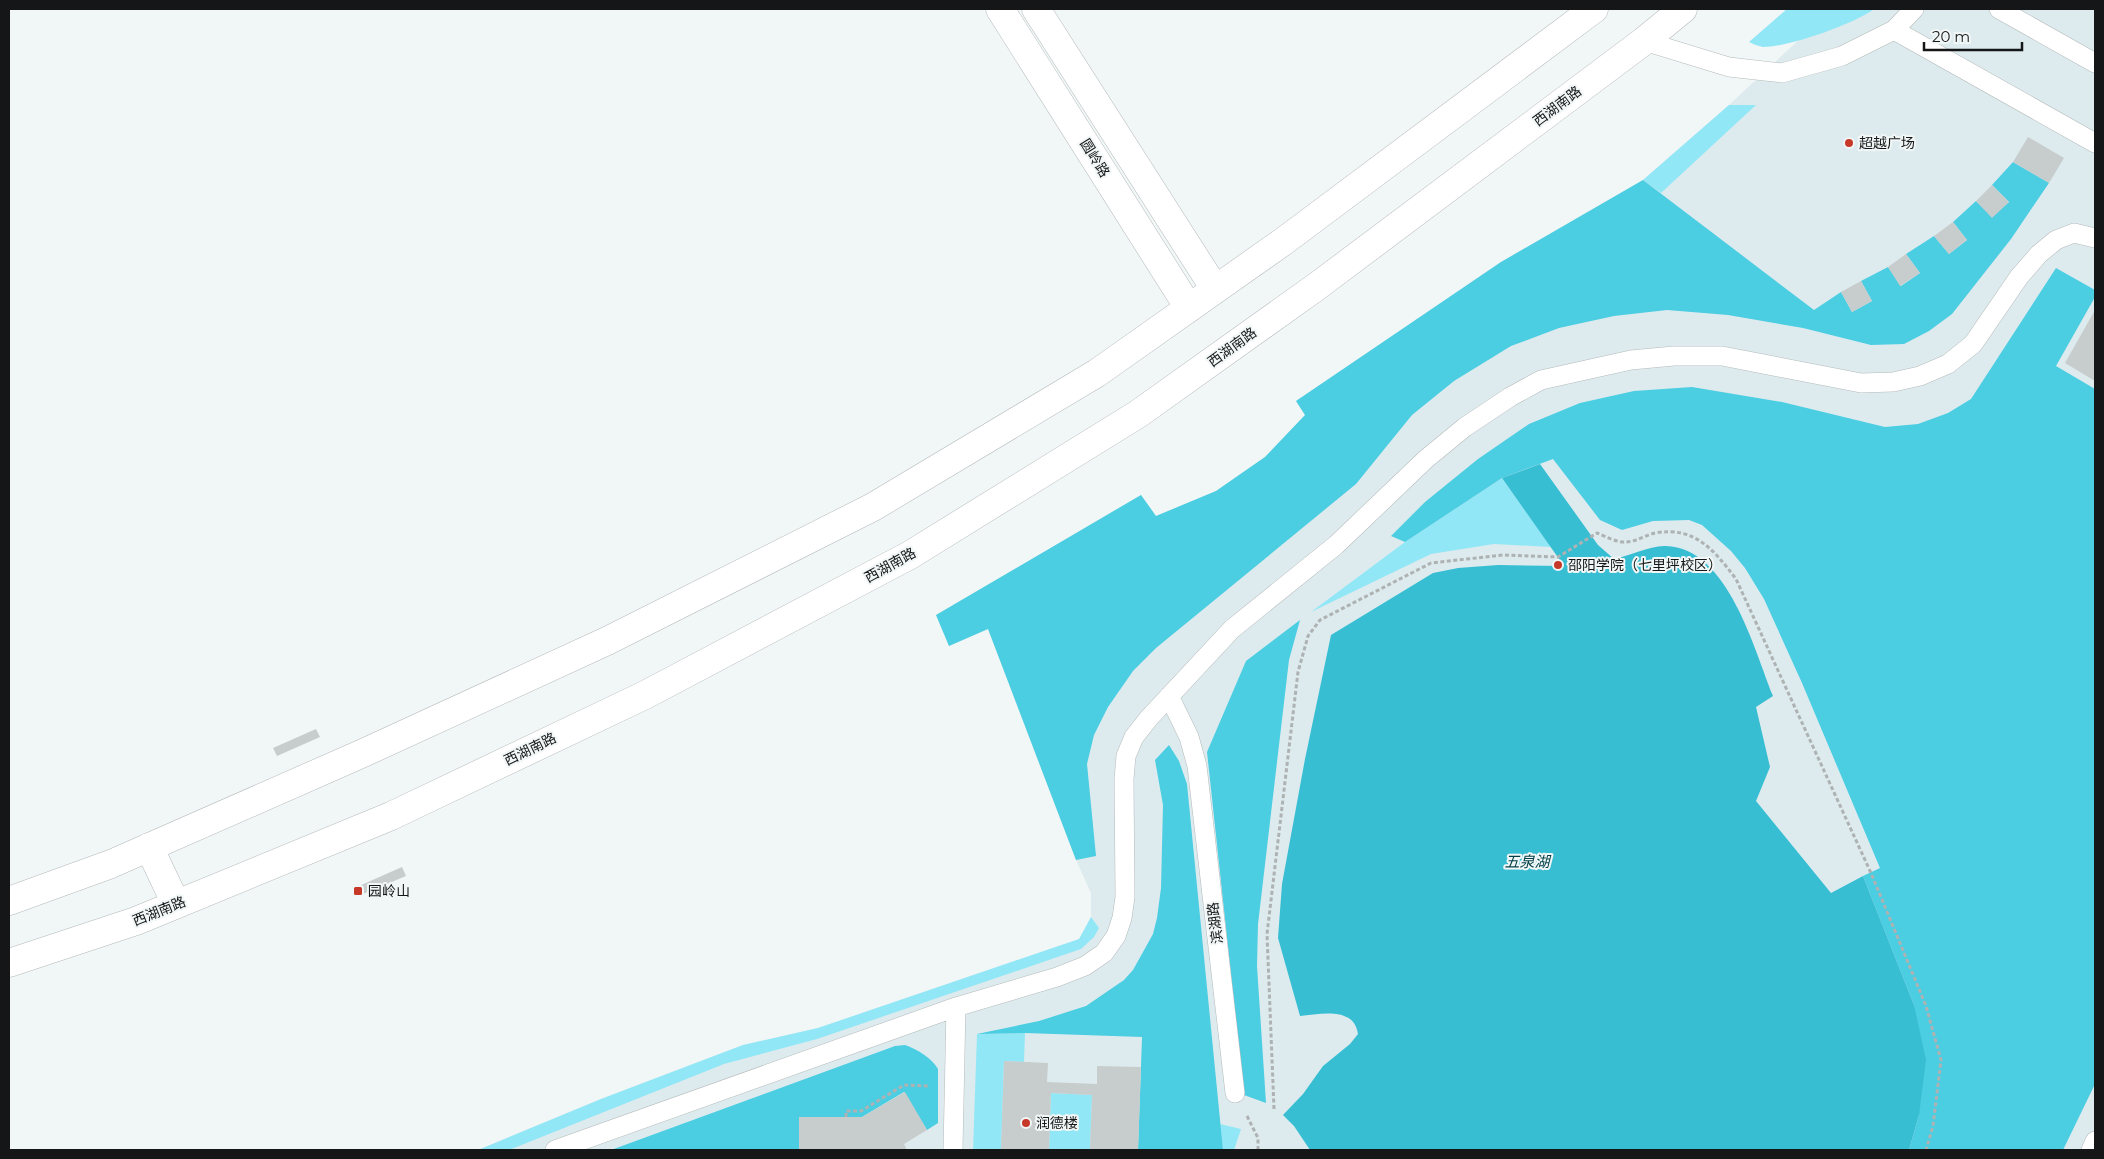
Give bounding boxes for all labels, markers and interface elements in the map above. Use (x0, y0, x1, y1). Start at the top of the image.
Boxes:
scale bar (1924, 20, 2022, 52)
text: 20 m (1932, 27, 1970, 46)
street label: 西湖南路 (1529, 82, 1585, 130)
place label: 超越广场 (1859, 134, 1915, 152)
street label: 圆岭路 (1076, 135, 1114, 181)
marker: 超越广场 (1843, 137, 1855, 149)
street label: 西湖南路 (1204, 323, 1260, 371)
street label: 西湖南路 (861, 544, 919, 586)
place label: 邵阳学院（七里坪校区） (1568, 556, 1722, 574)
marker: 邵阳学院（七里坪校区） (1552, 559, 1564, 571)
street label: 西湖南路 (501, 729, 559, 769)
water label: 五泉湖 (1504, 852, 1551, 871)
place label: 园岭山 (368, 882, 410, 900)
marker: 园岭山 (352, 885, 364, 897)
street label: 西湖南路 (130, 892, 188, 930)
street label: 滨湖路 (1204, 901, 1226, 945)
place label: 润德楼 (1036, 1114, 1078, 1132)
marker: 润德楼 (1020, 1117, 1032, 1129)

